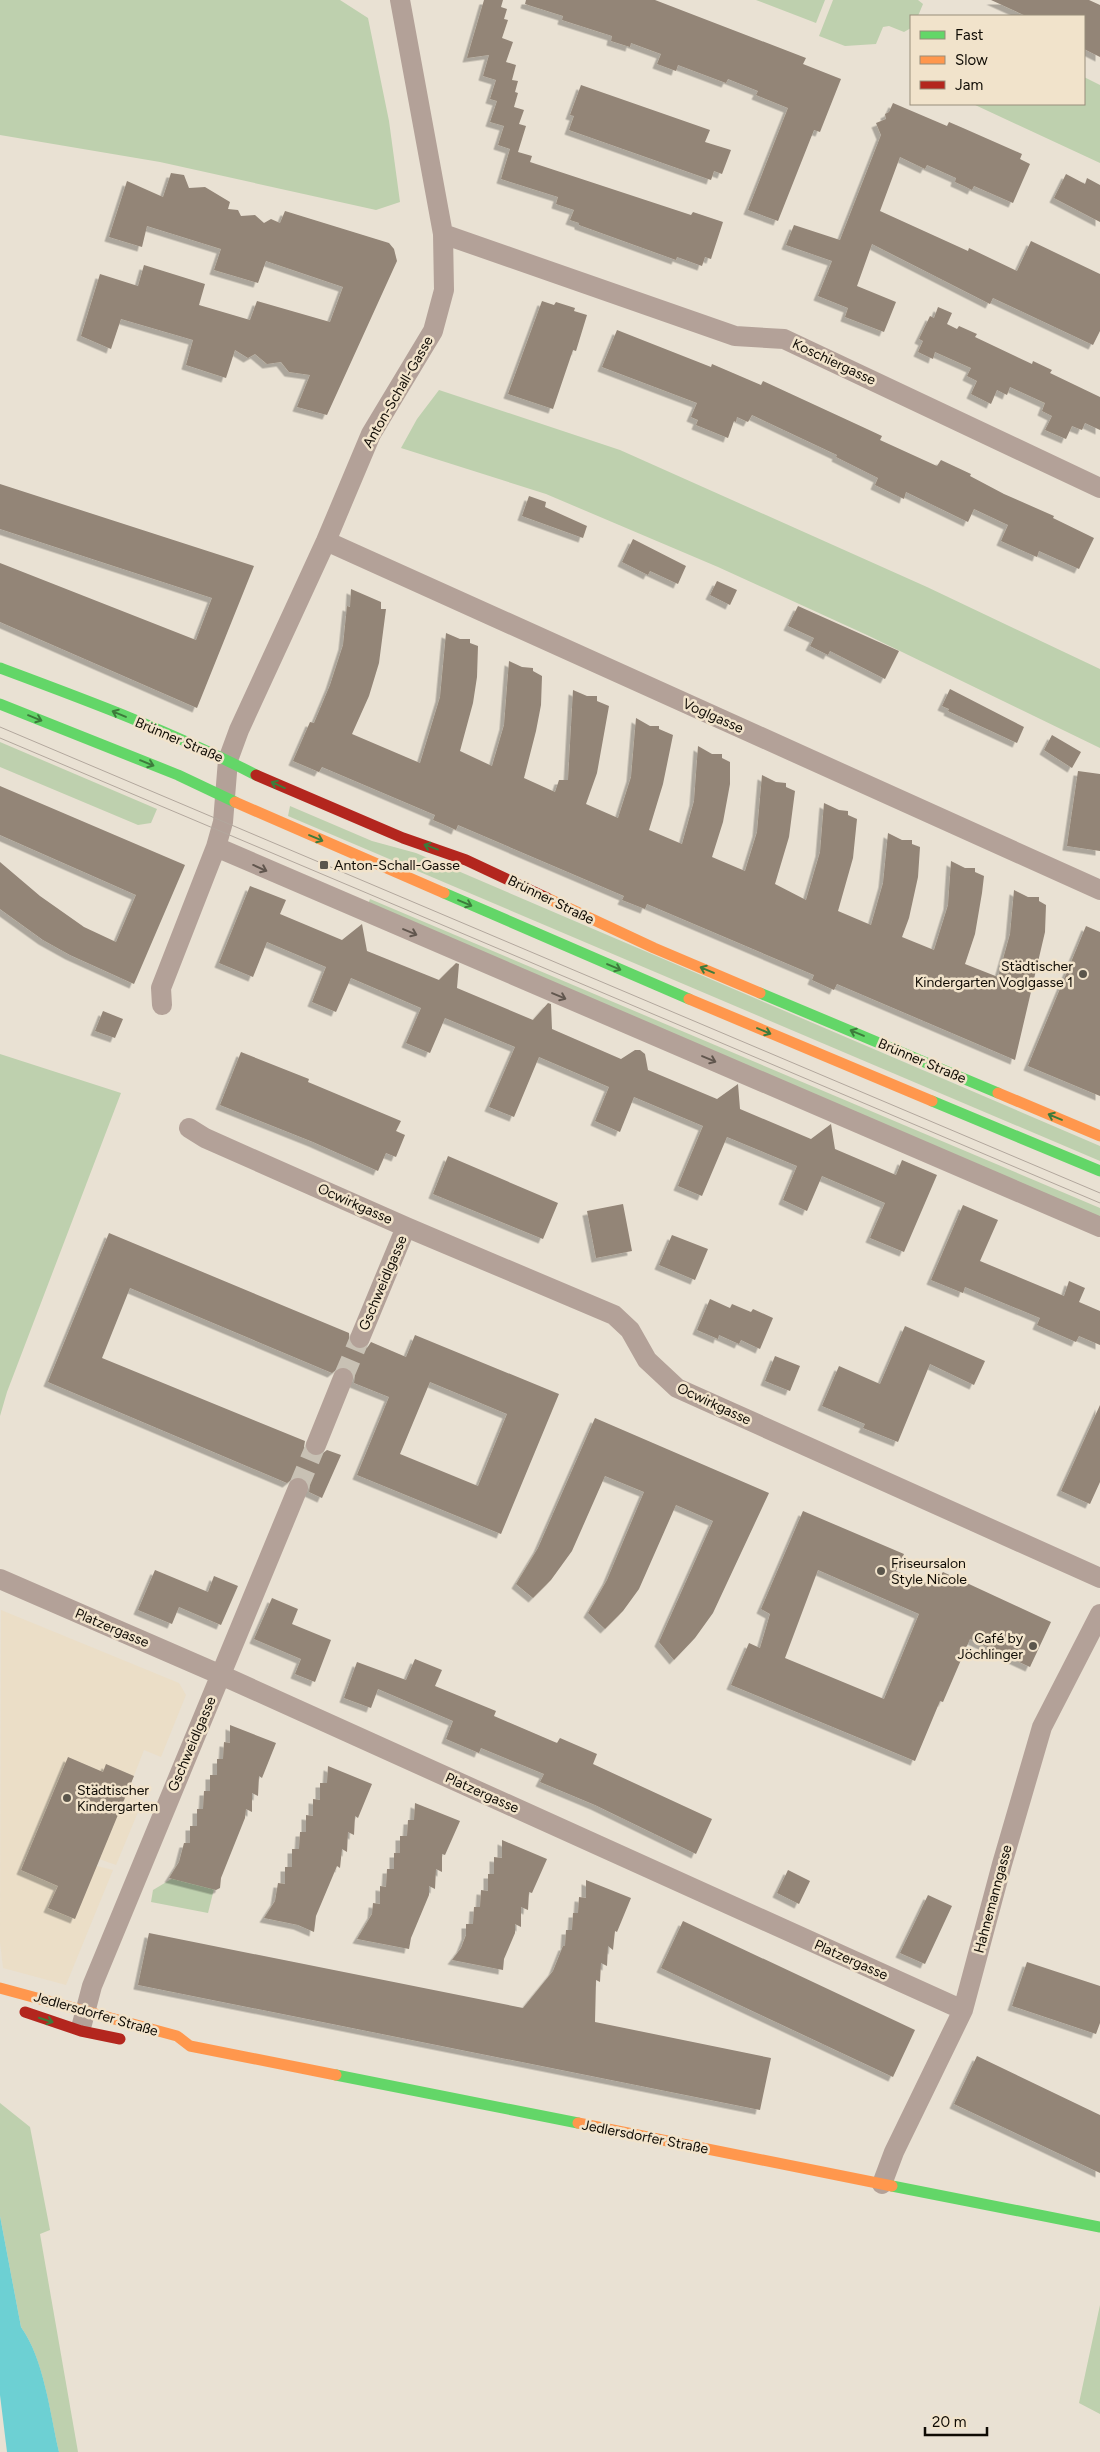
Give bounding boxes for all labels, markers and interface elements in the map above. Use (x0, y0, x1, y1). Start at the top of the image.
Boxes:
legend (910, 15, 1085, 105)
text: Fast (955, 26, 984, 44)
text: Slow (955, 51, 988, 69)
text: Jam (955, 76, 983, 94)
street label: Anton-Schall-Gasse (359, 333, 437, 451)
street label: Koschiergasse (790, 335, 879, 389)
street label: Voglgasse (680, 695, 746, 737)
one-way arrow (111, 709, 126, 718)
one-way arrow (27, 714, 42, 723)
street label: Brünner Straße (132, 714, 226, 766)
one-way arrow (139, 760, 154, 769)
one-way arrow (271, 780, 286, 790)
one-way arrow (308, 834, 323, 844)
one-way arrow (423, 842, 439, 852)
place label: Anton-Schall-Gasse (334, 857, 460, 874)
marker: Anton-Schall-Gasse (318, 859, 330, 871)
one-way arrow (252, 863, 267, 873)
street label: Brünner Straße (505, 872, 597, 928)
one-way arrow (457, 898, 472, 908)
one-way arrow (402, 927, 417, 937)
place label: Städtischer Kindergarten Voglgasse 1 (915, 958, 1073, 991)
one-way arrow (607, 963, 622, 972)
one-way arrow (700, 965, 715, 974)
marker: Städtischer Kindergarten Voglgasse 1 (1077, 968, 1089, 980)
one-way arrow (551, 991, 566, 1001)
one-way arrow (756, 1026, 771, 1036)
one-way arrow (850, 1028, 865, 1038)
street label: Brünner Straße (875, 1035, 969, 1087)
one-way arrow (701, 1055, 716, 1065)
one-way arrow (1048, 1111, 1063, 1121)
street label: Ocwirkgasse (315, 1180, 395, 1228)
street label: Gschweidlgasse (355, 1233, 411, 1333)
street label: Ocwirkgasse (674, 1379, 754, 1429)
place label: Friseursalon Style Nicole (891, 1555, 967, 1588)
marker: Friseursalon Style Nicole (875, 1565, 887, 1577)
street label: Platzergasse (72, 1605, 152, 1651)
place label: Café by Jöchlinger (958, 1630, 1024, 1663)
marker: Café by Jöchlinger (1027, 1640, 1039, 1652)
street label: Gschweidlgasse (164, 1694, 220, 1794)
street label: Platzergasse (442, 1769, 522, 1817)
place label: Städtischer Kindergarten (77, 1782, 158, 1815)
marker: Städtischer Kindergarten (61, 1792, 73, 1804)
street label: Hahnemanngasse (970, 1843, 1016, 1955)
street label: Platzergasse (811, 1936, 891, 1984)
street label: Jedlersdorfer Straße (32, 1988, 160, 2040)
one-way arrow (37, 2015, 53, 2025)
street label: Jedlersdorfer Straße (580, 2116, 710, 2158)
scale bar (925, 2404, 988, 2436)
text: 20 m (932, 2413, 966, 2431)

